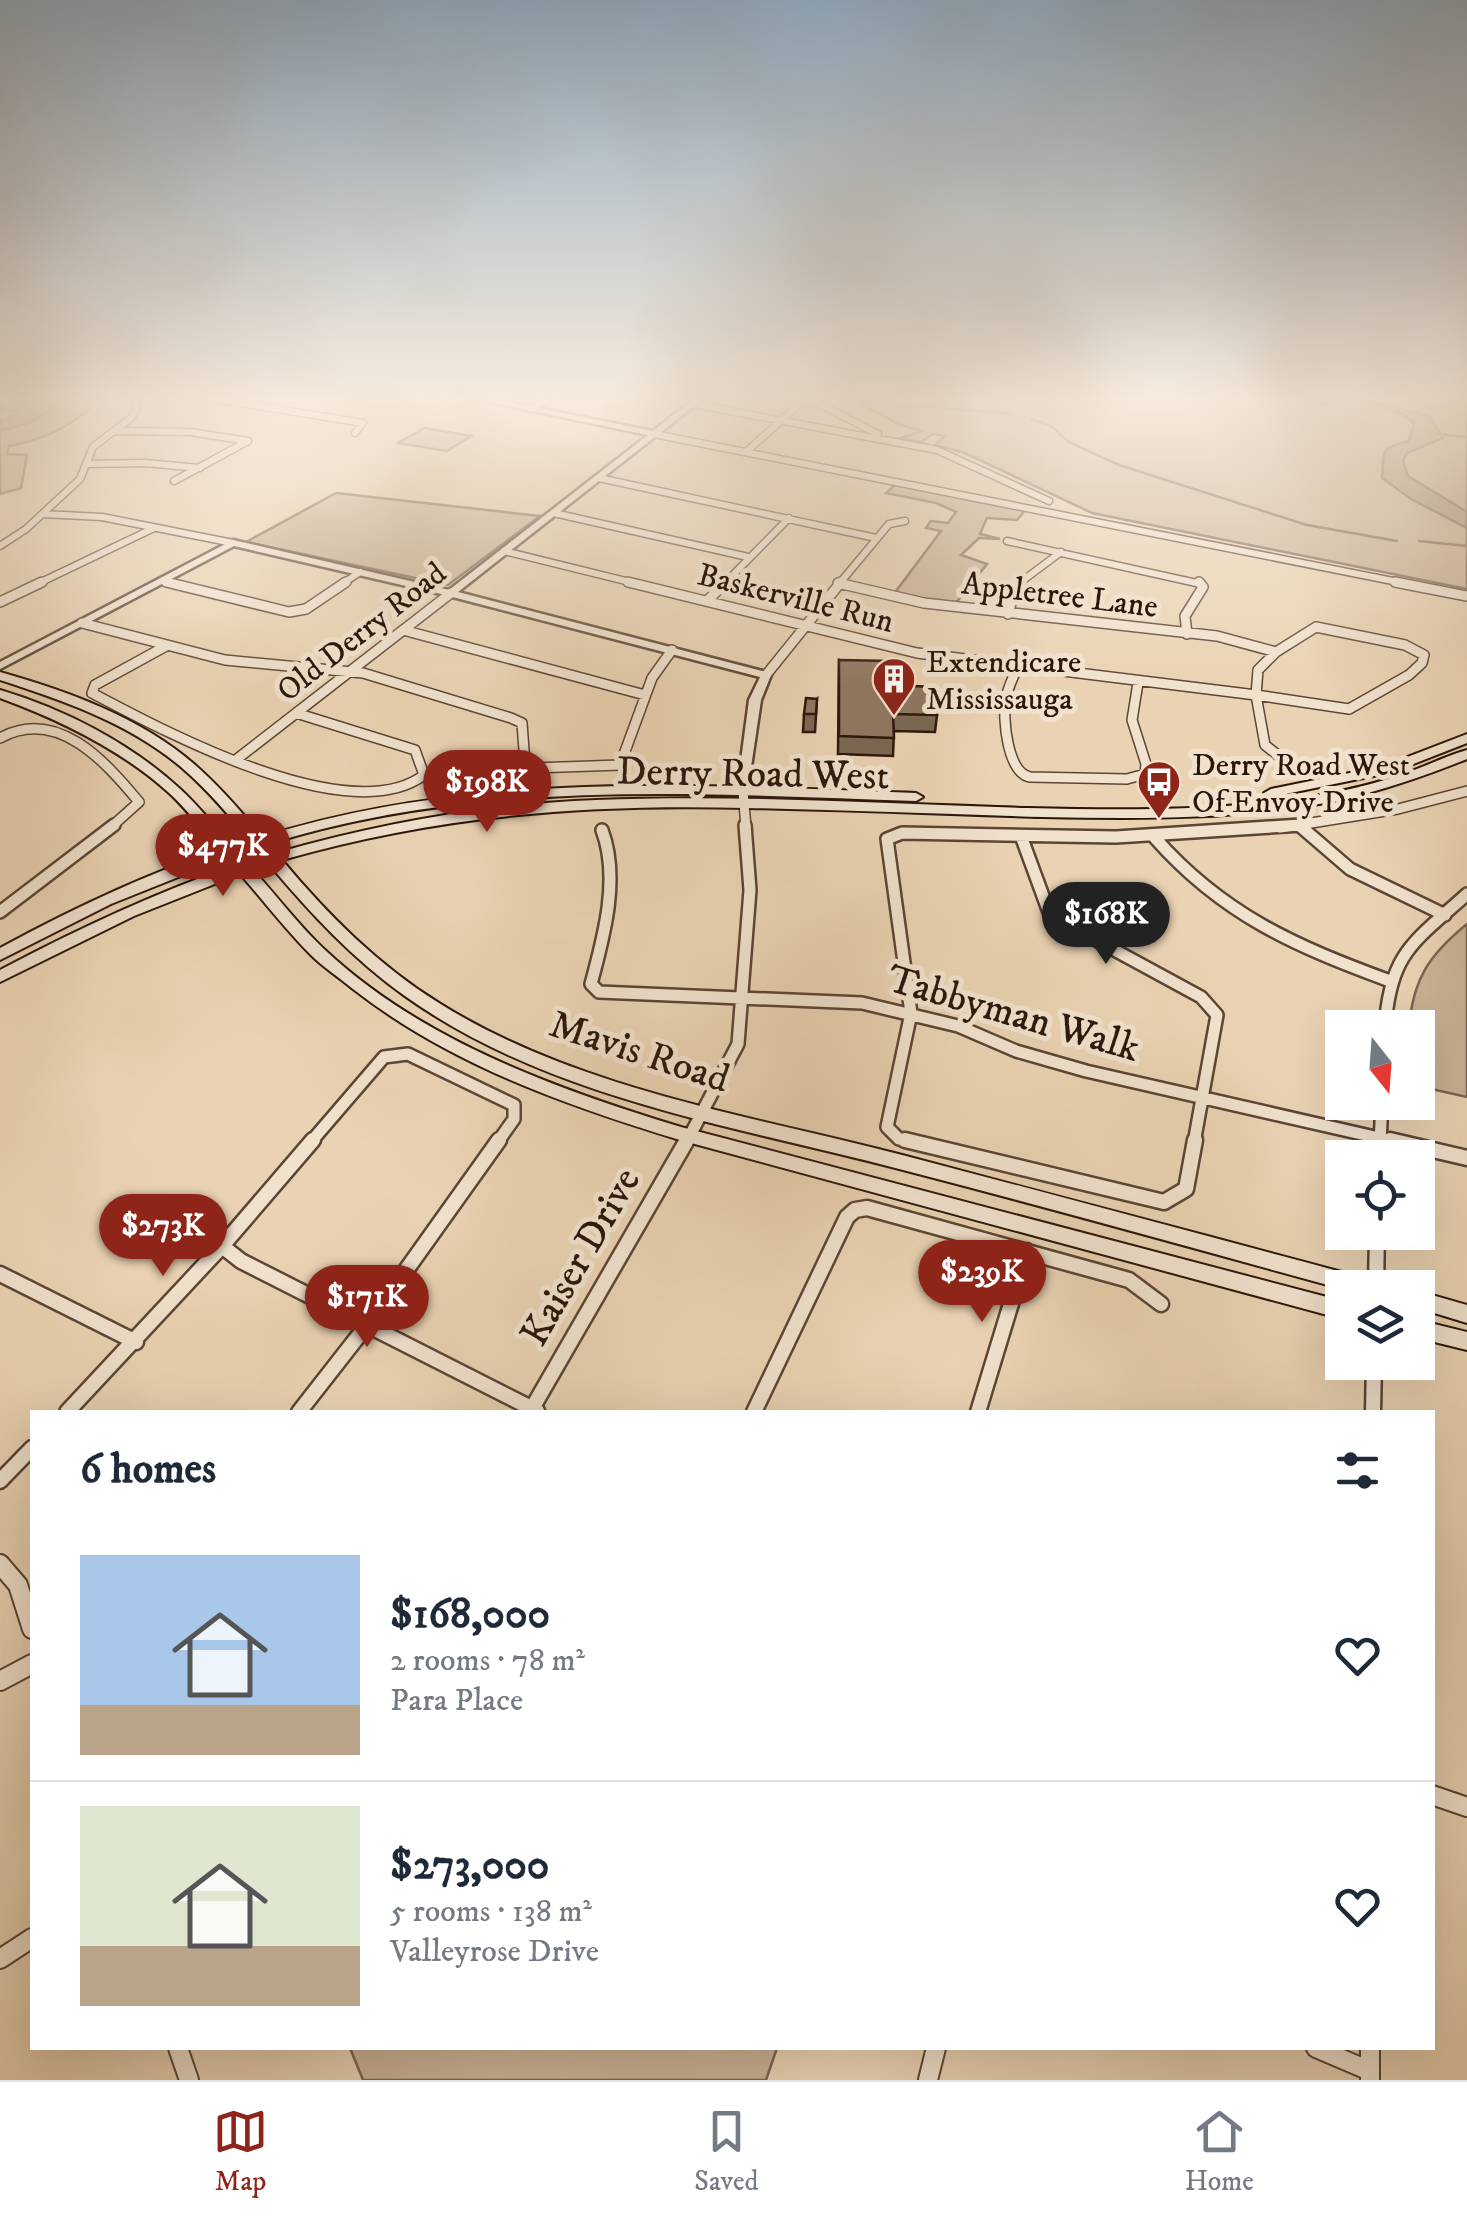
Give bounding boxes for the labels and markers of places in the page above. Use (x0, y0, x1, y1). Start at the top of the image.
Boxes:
place label: Extendicare Mississauga (926, 643, 1081, 720)
building icon: Extendicare Mississauga (871, 656, 917, 717)
place label: Derry Road West Of Envoy Drive (1192, 746, 1410, 823)
pin: $198K (417, 750, 557, 835)
bus stop icon: Derry Road West Of Envoy Drive (1136, 759, 1182, 820)
pin: $477K (153, 814, 293, 899)
pin: $168K (1036, 882, 1176, 967)
pin: $273K (93, 1194, 233, 1279)
pin: $239K (912, 1240, 1052, 1325)
pin: $171K (297, 1265, 437, 1350)

